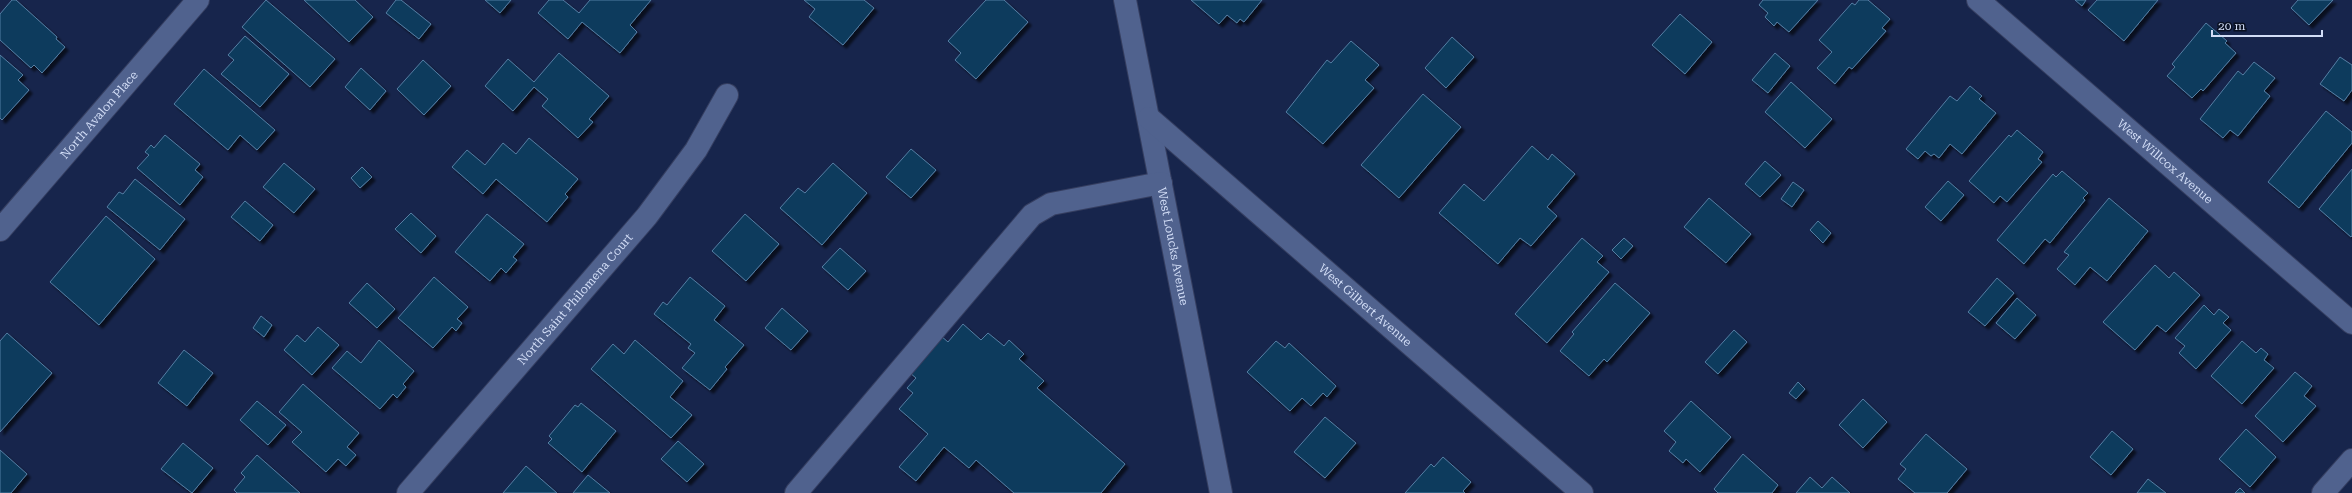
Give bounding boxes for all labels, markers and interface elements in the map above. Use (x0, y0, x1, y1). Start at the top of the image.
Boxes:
scale bar (2212, 12, 2322, 38)
text: 20 m (2218, 19, 2245, 33)
street label: North Avalon Place (57, 68, 141, 162)
street label: West Willcox Avenue (2114, 116, 2216, 207)
street label: West Loucks Avenue (1155, 186, 1191, 307)
street label: North Saint Philomena Court (515, 230, 636, 368)
street label: West Gilbert Avenue (1316, 261, 1415, 350)

